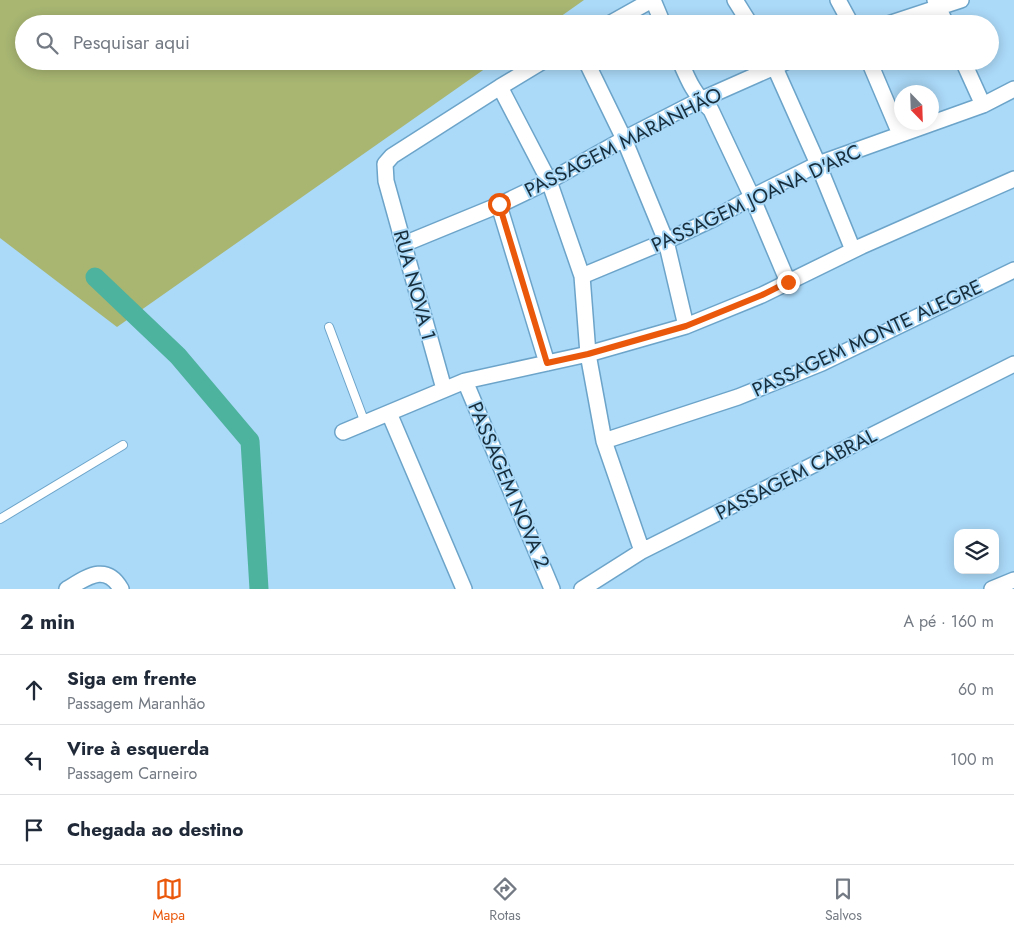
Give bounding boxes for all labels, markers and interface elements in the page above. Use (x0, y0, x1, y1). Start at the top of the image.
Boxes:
search box (15, 15, 999, 70)
icon: search (33, 29, 61, 57)
text: Pesquisar aqui (73, 29, 190, 56)
street label: PASSAGEM MARANHÃO (520, 80, 727, 205)
north arrow (894, 85, 939, 130)
street label: PASSAGEM JOANA D'ARC (647, 137, 866, 260)
route start (488, 193, 511, 216)
street label: RUA NOVA 1 (386, 227, 443, 343)
route end (777, 271, 800, 294)
street label: PASSAGEM MONTE ALEGRE (747, 272, 987, 405)
street label: PASSAGEM NOVA 2 (460, 397, 557, 573)
street label: PASSAGEM CABRAL (711, 421, 882, 528)
map controls (954, 529, 999, 574)
button: layers (954, 529, 999, 574)
text: 2 min (20, 607, 75, 637)
text: A pé · 160 m (904, 610, 994, 633)
text: Siga em frente (67, 665, 197, 692)
icon: ahead (20, 676, 48, 704)
text: 60 m (958, 678, 994, 701)
text: Passagem Maranhão (67, 692, 205, 715)
text: Vire à esquerda (67, 735, 209, 762)
icon: left (20, 746, 48, 774)
text: 100 m (950, 748, 994, 771)
text: Passagem Carneiro (67, 762, 197, 785)
icon: arrive (20, 816, 48, 844)
text: Chegada ao destino (67, 816, 243, 843)
tab: Mapa (152, 875, 185, 925)
tab: Rotas (489, 875, 521, 925)
tab: Salvos (825, 875, 862, 925)

